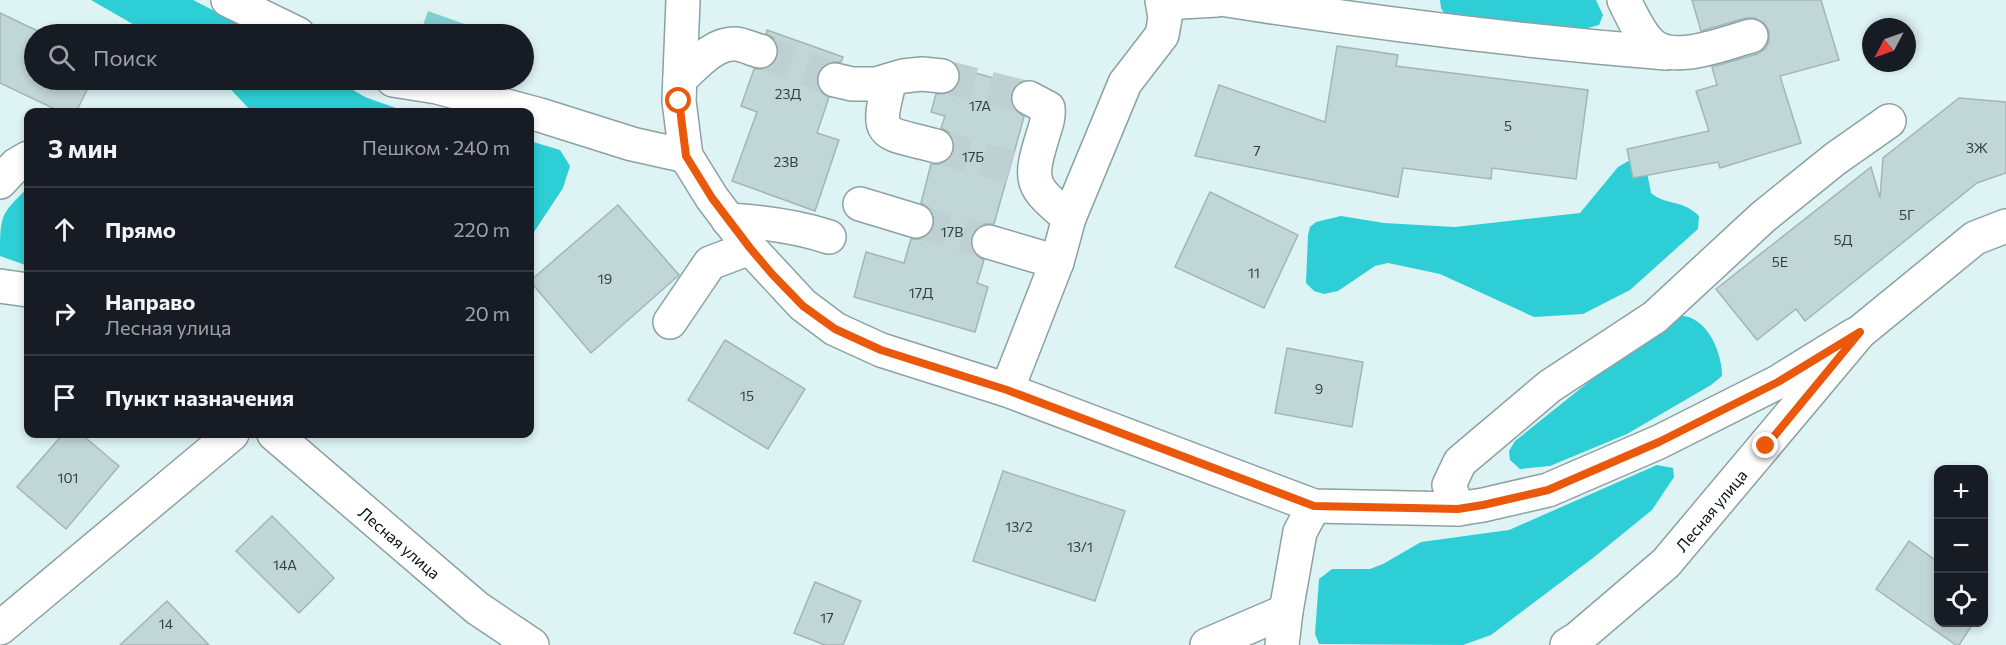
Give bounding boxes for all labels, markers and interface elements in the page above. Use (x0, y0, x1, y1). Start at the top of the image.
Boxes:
north arrow (1862, 18, 1916, 72)
search box (24, 24, 534, 90)
icon: search (45, 41, 78, 74)
text: Поиск (93, 44, 158, 71)
house number: 23Д (775, 85, 801, 102)
route start (665, 87, 691, 113)
house number: 17А (969, 97, 991, 114)
house number: 5 (1504, 117, 1512, 134)
text: 3 мин (48, 132, 118, 163)
text: Пешком · 240 m (362, 135, 510, 159)
house number: 3Ж (1966, 139, 1989, 156)
house number: 7 (1253, 142, 1261, 159)
house number: 17Б (962, 148, 984, 165)
house number: 23В (774, 153, 798, 170)
house number: 5Г (1899, 206, 1915, 223)
icon: ahead (48, 213, 81, 246)
text: Прямо (105, 216, 176, 243)
text: 220 m (454, 217, 510, 241)
house number: 17В (941, 223, 963, 240)
house number: 5Д (1833, 231, 1853, 248)
house number: 5Е (1772, 253, 1788, 270)
house number: 11 (1248, 264, 1260, 281)
house number: 19 (598, 270, 612, 287)
house number: 17Д (909, 284, 933, 301)
text: Направо (105, 288, 195, 315)
icon: right (48, 297, 81, 330)
text: 20 m (465, 301, 510, 325)
text: Лесная улица (105, 315, 231, 339)
house number: 9 (1315, 380, 1323, 397)
icon: arrive (48, 381, 81, 414)
text: Пункт назначения (105, 384, 294, 411)
house number: 15 (740, 387, 754, 404)
route end (1752, 432, 1778, 458)
street label: Лесная улица (1671, 465, 1750, 555)
map controls (1934, 465, 1988, 627)
button: + (1934, 465, 1988, 519)
house number: 101 (57, 469, 79, 486)
street label: Лесная улица (355, 502, 445, 582)
house number: 13/2 (1005, 518, 1033, 535)
button: − (1934, 519, 1988, 573)
house number: 13/1 (1067, 538, 1093, 555)
house number: 14А (273, 556, 297, 573)
button: locate (1934, 573, 1988, 627)
house number: 17 (820, 609, 834, 626)
house number: 14 (159, 615, 174, 632)

